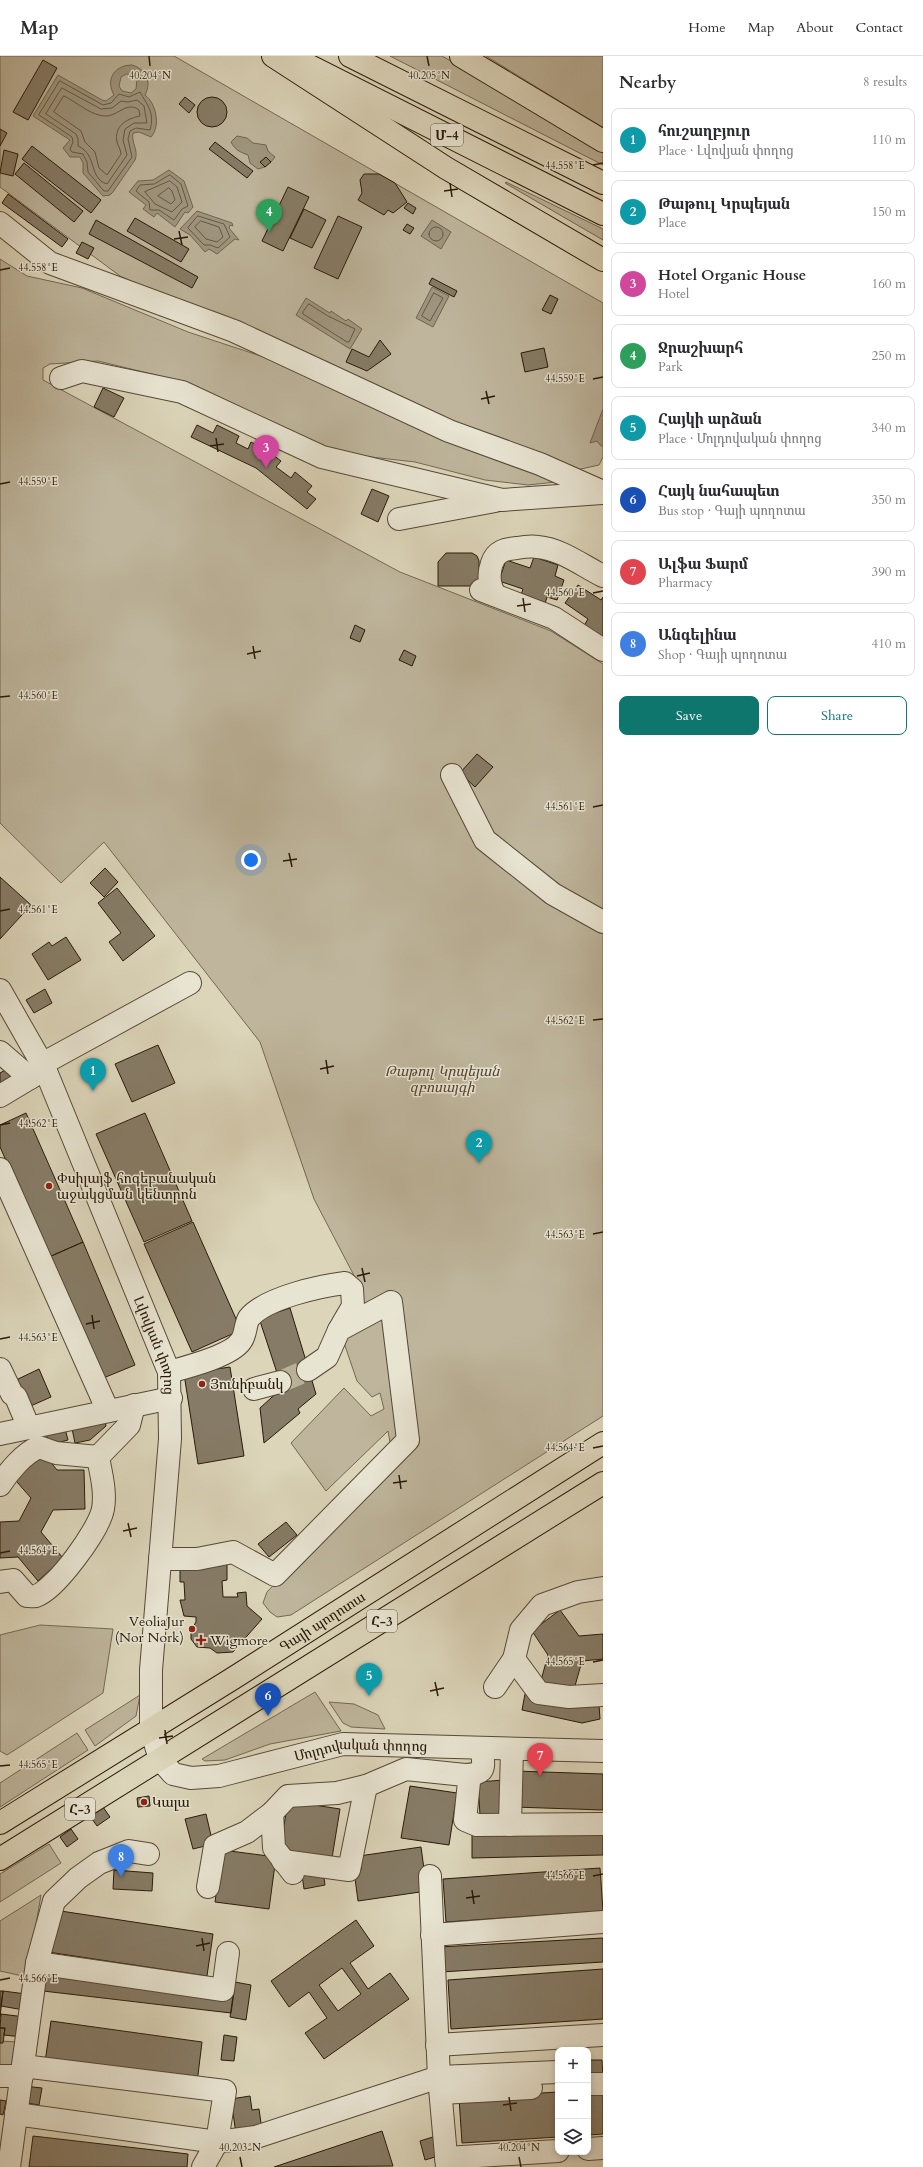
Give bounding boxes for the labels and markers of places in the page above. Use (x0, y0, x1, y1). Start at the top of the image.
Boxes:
pin: 4 (256, 199, 282, 232)
pin: 3 (253, 435, 279, 468)
pin: 1 (80, 1058, 106, 1091)
pin: 2 (466, 1130, 492, 1163)
place label: Փսիլայֆ հոգեբանական աջակցման կենտրոն (57, 1169, 216, 1204)
marker: Փսիլայֆ հոգեբանական աջակցման կենտրոն (44, 1181, 54, 1191)
place label: Յունիբանկ (210, 1375, 284, 1394)
marker: Յունիբանկ (197, 1379, 207, 1389)
place label: VeoliaJur (Nor Nork) (115, 1612, 185, 1647)
marker: VeoliaJur (Nor Nork) (187, 1624, 197, 1634)
place label: Wigmore (209, 1631, 268, 1650)
marker: Wigmore (195, 1634, 207, 1646)
pin: 5 (356, 1663, 382, 1696)
pin: 6 (255, 1683, 281, 1716)
pin: 7 (527, 1743, 553, 1776)
place label: Կալա (152, 1793, 190, 1812)
marker: Կալա (139, 1797, 149, 1807)
pin: 8 (108, 1844, 134, 1877)

